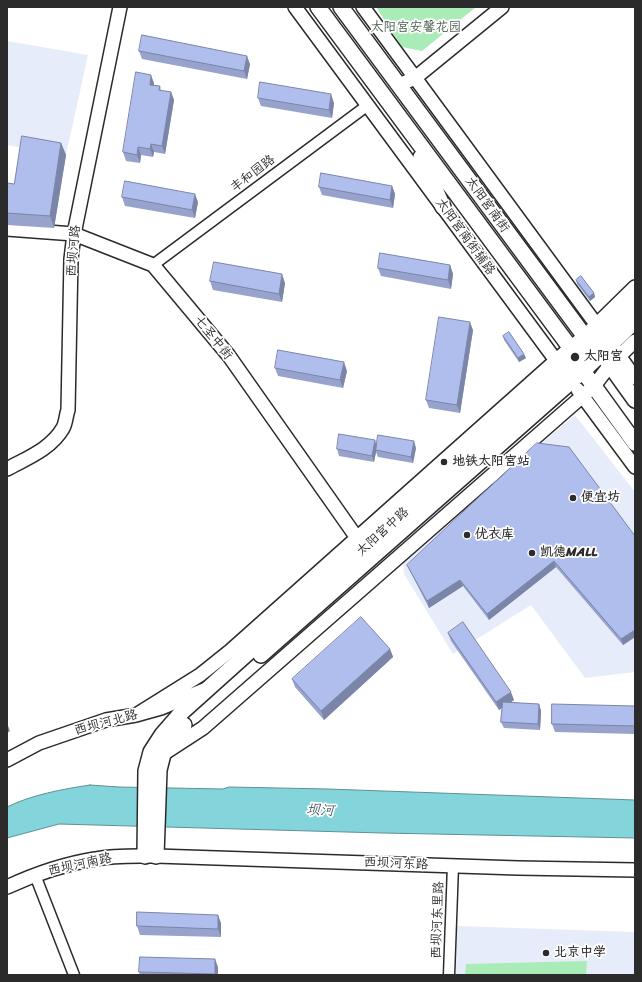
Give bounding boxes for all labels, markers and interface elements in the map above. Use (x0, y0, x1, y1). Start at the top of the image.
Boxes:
park label: 太阳宫安馨花园 (371, 20, 461, 36)
street label: 丰和园路 (228, 152, 278, 196)
street label: 太阳宫南街 (462, 174, 512, 236)
street label: 太阳宫南街辅路 (432, 196, 498, 278)
street label: 西坝河路 (64, 224, 84, 278)
street label: 七圣中街 (191, 313, 235, 363)
place label: 太阳宫 (584, 349, 623, 365)
marker: 太阳宫 (569, 351, 581, 363)
place label: 地铁太阳宫站 (452, 454, 530, 470)
marker: 地铁太阳宫站 (439, 457, 449, 467)
place label: 便宜坊 (581, 490, 620, 506)
marker: 便宜坊 (568, 493, 578, 503)
street label: 太阳宫中路 (354, 504, 412, 560)
place label: 优衣库 (475, 527, 514, 543)
marker: 优衣库 (462, 530, 472, 540)
place label: 凯德MALL (540, 545, 597, 561)
marker: 凯德MALL (527, 548, 537, 558)
street label: 西坝河北路 (73, 707, 139, 739)
water label: 坝河 (306, 802, 334, 820)
street label: 西坝河南路 (47, 851, 113, 879)
street label: 西坝河东路 (363, 855, 429, 873)
street label: 西坝河东里路 (429, 881, 447, 959)
place label: 北京中学 (554, 945, 606, 961)
marker: 北京中学 (541, 948, 551, 958)

